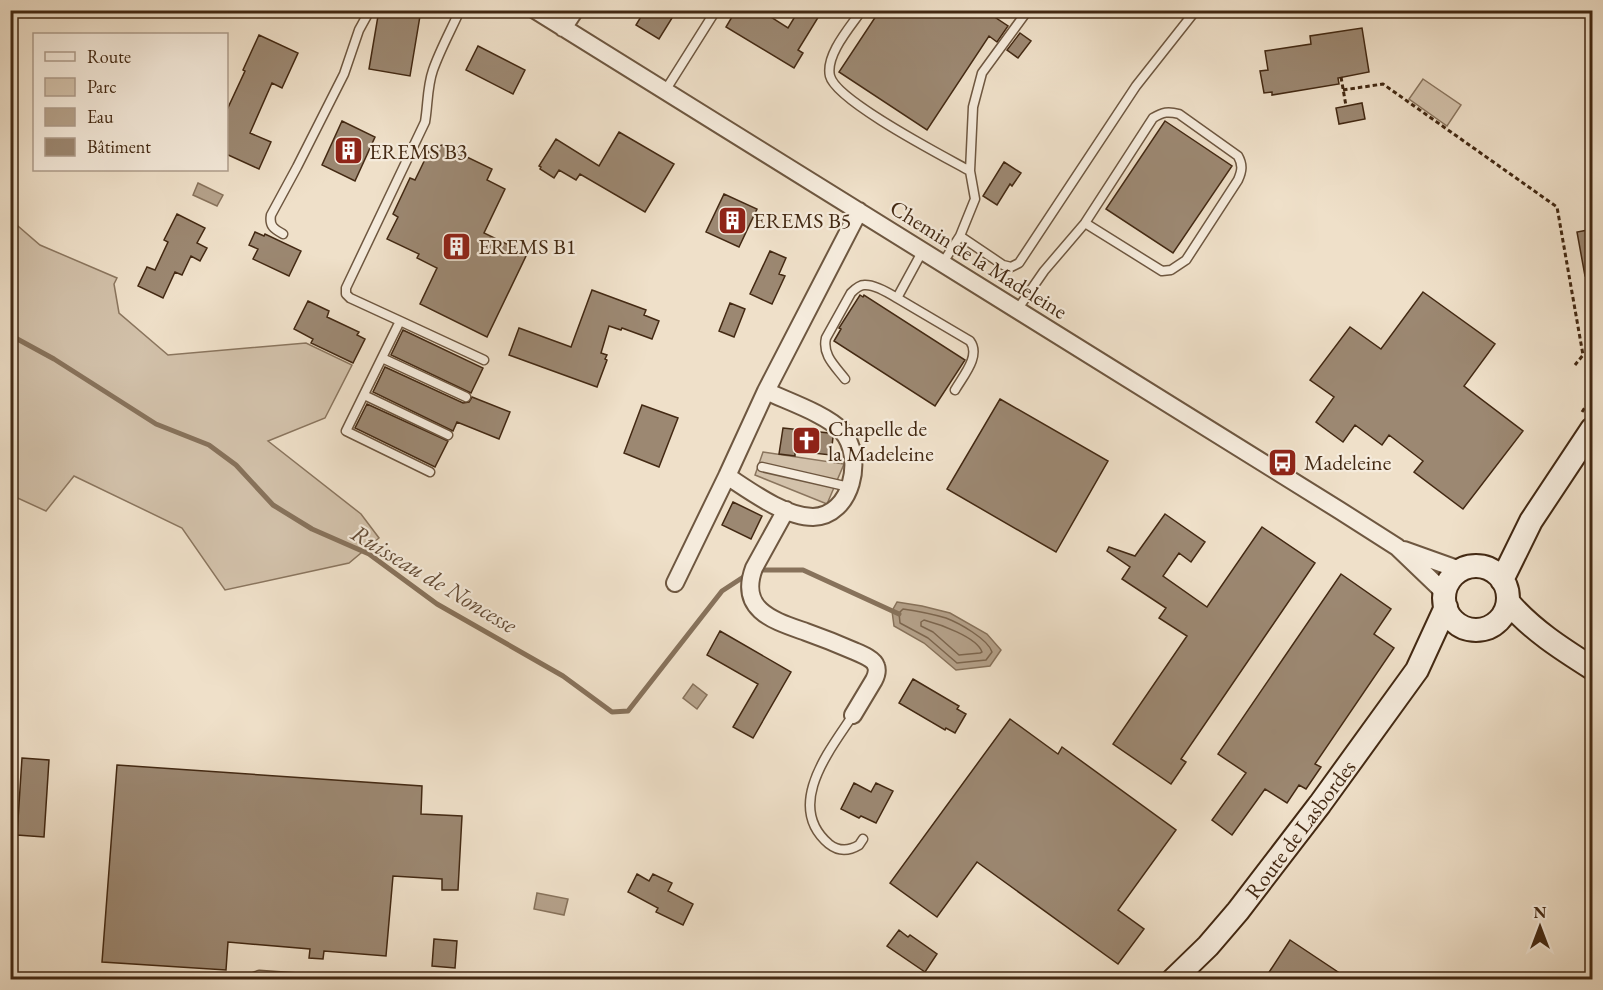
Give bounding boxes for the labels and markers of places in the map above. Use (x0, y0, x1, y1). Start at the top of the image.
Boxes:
building icon: EREMS B3 (332, 135, 364, 167)
place label: EREMS B3 (369, 137, 467, 166)
building icon: EREMS B5 (716, 204, 748, 236)
place label: EREMS B5 (753, 206, 851, 235)
building icon: EREMS B1 (441, 230, 473, 262)
place label: EREMS B1 (478, 232, 576, 261)
place label: Chapelle de la Madeleine (828, 414, 934, 468)
church icon: Chapelle de la Madeleine (791, 425, 823, 457)
bus stop icon: Madeleine (1267, 446, 1299, 478)
place label: Madeleine (1304, 448, 1392, 477)

